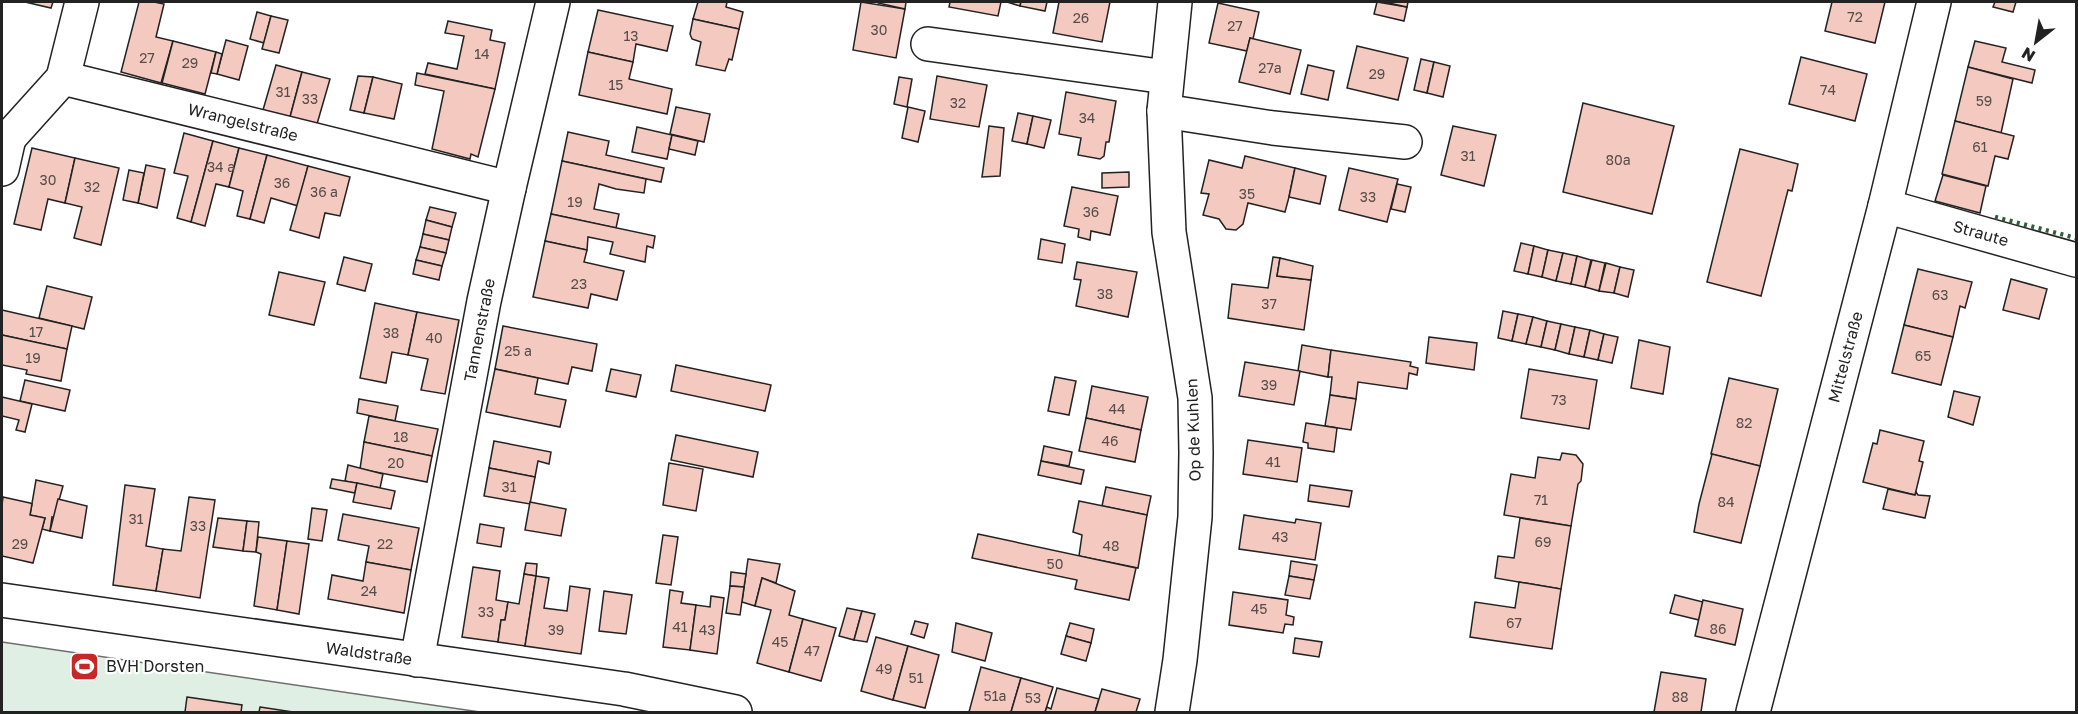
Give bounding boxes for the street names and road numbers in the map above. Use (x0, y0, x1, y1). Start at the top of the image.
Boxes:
street label: Wrangelstraße (186, 99, 300, 145)
street label: Straute (1951, 216, 2011, 250)
street label: Tannenstraße (459, 277, 499, 383)
street label: Mittelstraße (1823, 309, 1867, 405)
street label: Op de Kuhlen (1181, 378, 1205, 482)
street label: Waldstraße (324, 637, 414, 669)

